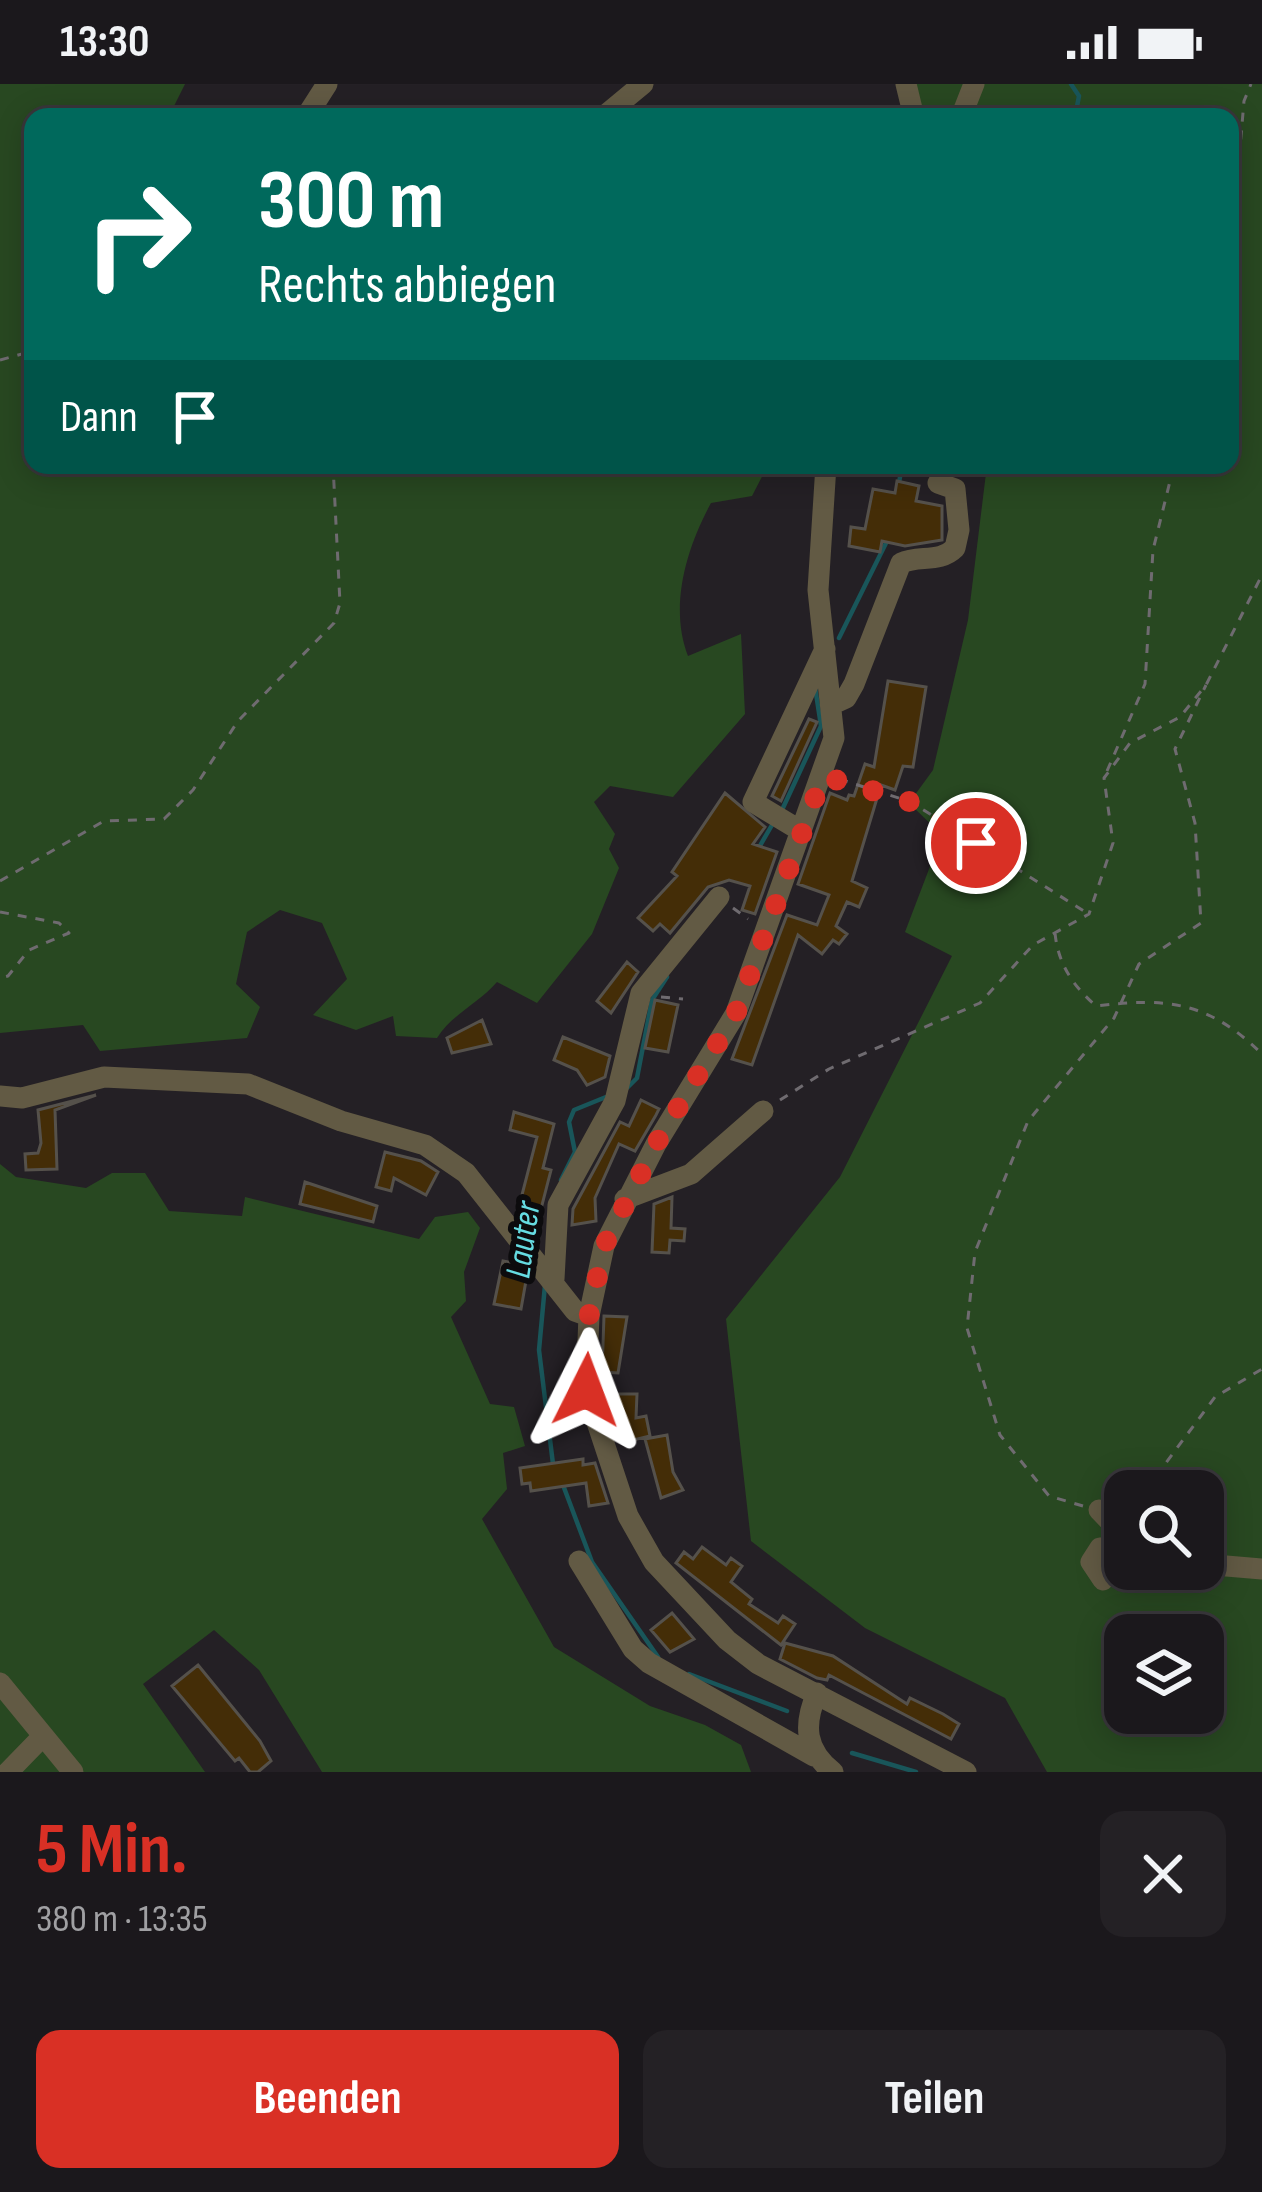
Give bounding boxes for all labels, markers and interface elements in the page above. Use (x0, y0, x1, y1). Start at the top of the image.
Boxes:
text: 13:30 (60, 15, 149, 70)
text: 300 m (258, 151, 444, 252)
icon: right (60, 156, 216, 312)
text: Rechts abbiegen (258, 253, 557, 318)
icon: arrive (162, 384, 228, 450)
text: Dann (60, 390, 138, 445)
pin (925, 792, 1027, 894)
icon: arrive (943, 810, 1009, 876)
water label: Lauter (497, 1197, 551, 1281)
position arrow (523, 1327, 649, 1453)
map controls (1104, 1470, 1224, 1734)
button: search (1104, 1470, 1224, 1590)
button: layers (1104, 1614, 1224, 1734)
text: 5 Min. (36, 1807, 187, 1894)
button: close (1100, 1811, 1226, 1937)
text: 380 m · 13:35 (36, 1896, 208, 1943)
button: Beenden (36, 2030, 619, 2168)
button: Teilen (643, 2030, 1226, 2168)

